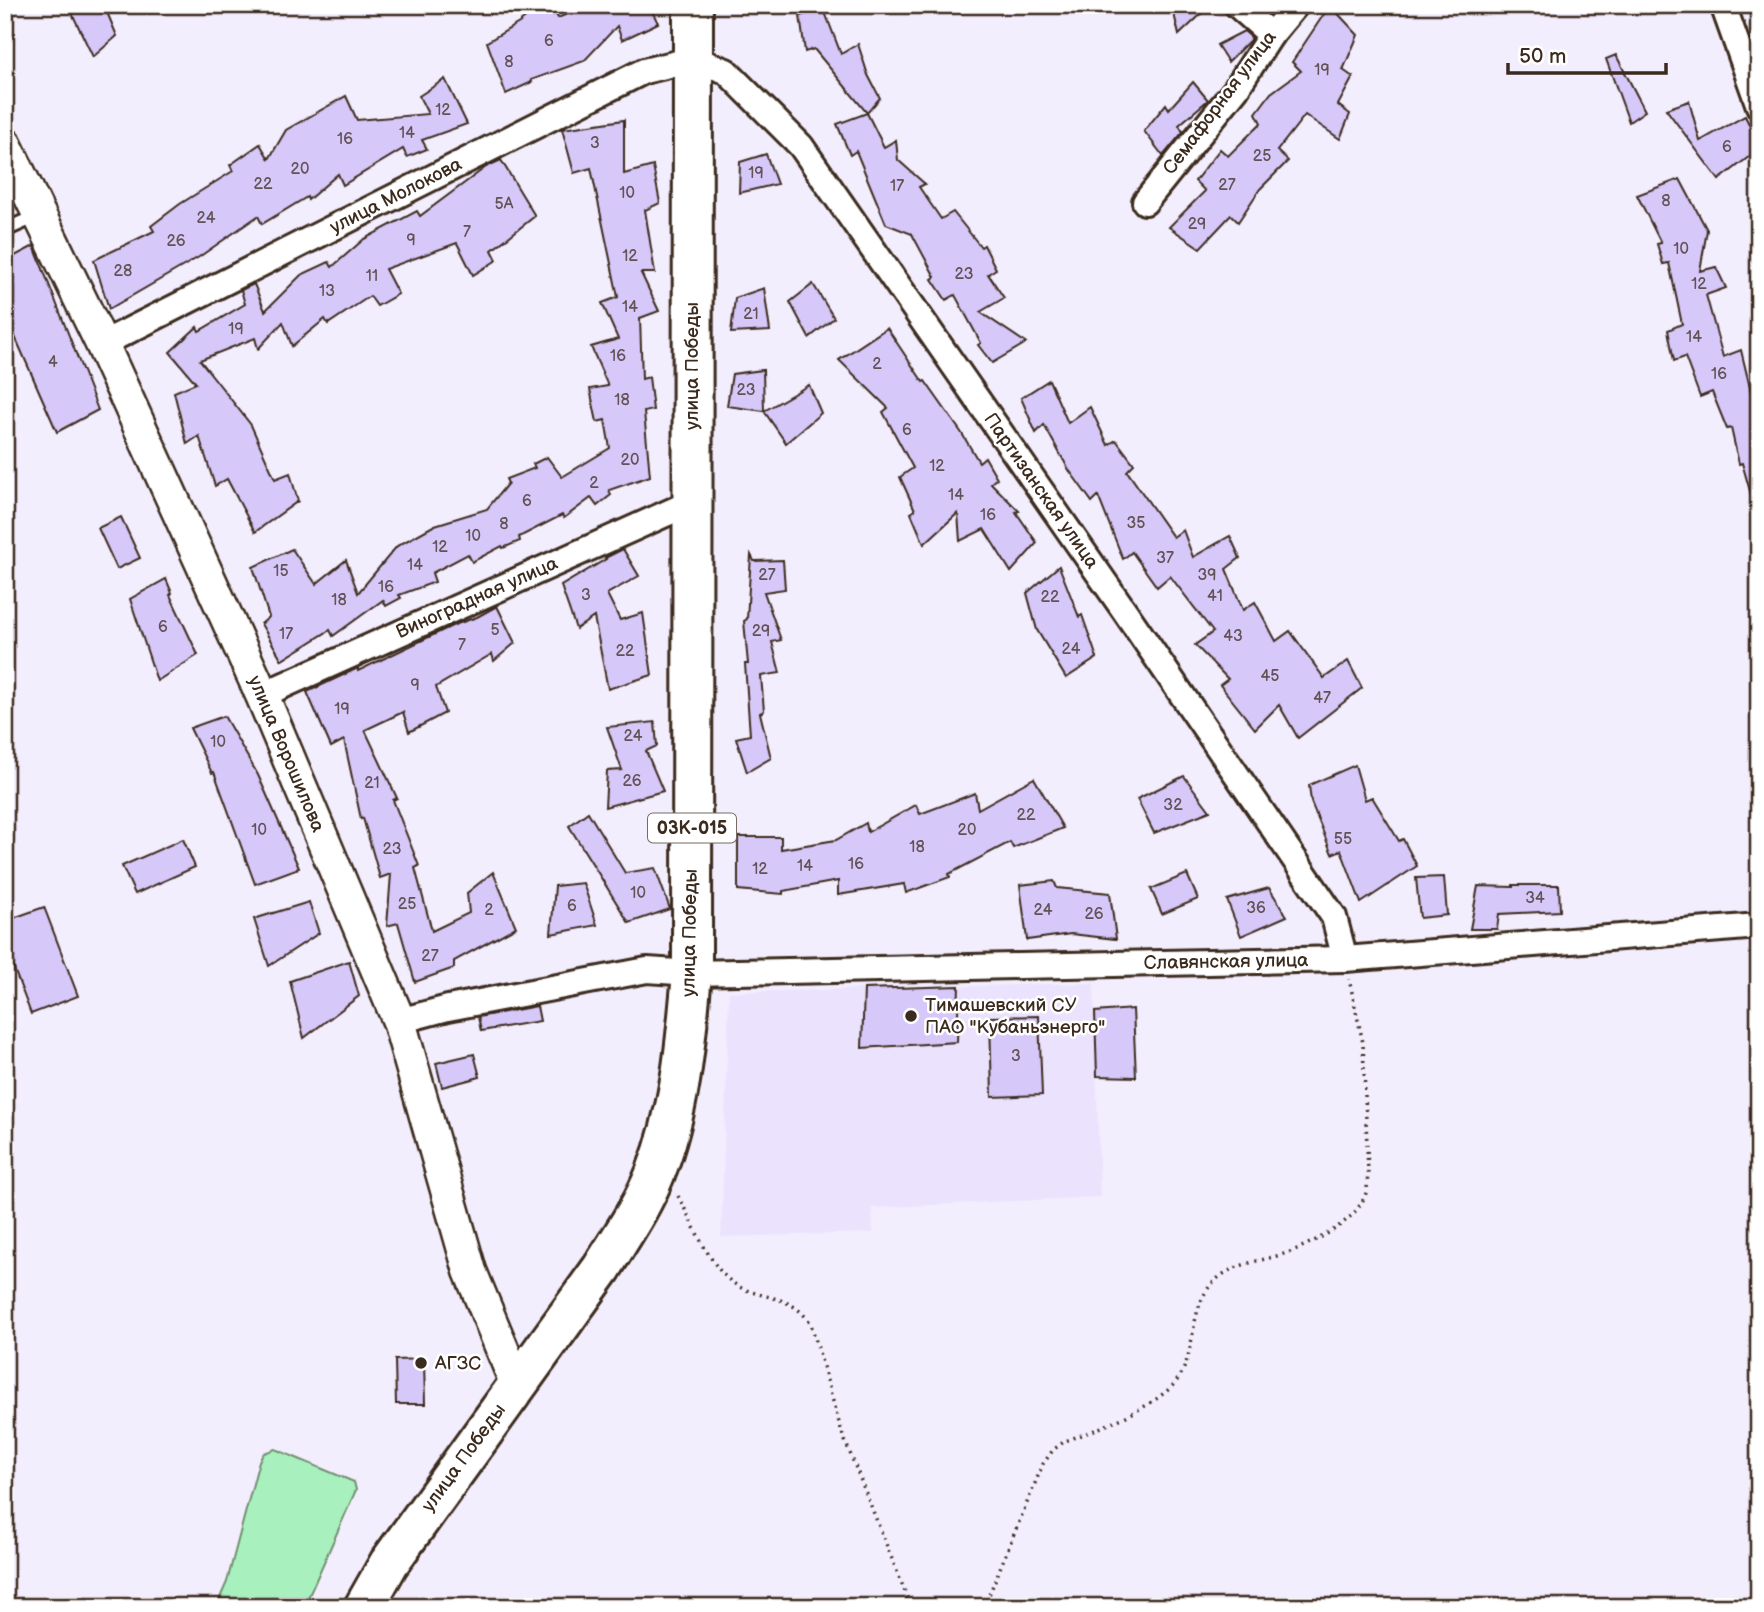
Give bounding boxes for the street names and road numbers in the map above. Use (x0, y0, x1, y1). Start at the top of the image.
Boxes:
street label: Семафорная улица (1158, 27, 1282, 179)
street label: улица Молокова (326, 153, 466, 239)
street label: улица Победы (681, 302, 704, 430)
street label: Партизанская улица (979, 409, 1103, 573)
street label: Виноградная улица (393, 552, 561, 644)
street label: улица Ворошилова (243, 672, 329, 836)
road number: 03К-015 (648, 814, 736, 842)
street label: улица Победы (677, 869, 703, 997)
street label: Славянская улица (1143, 949, 1309, 975)
street label: улица Победы (417, 1399, 511, 1517)

